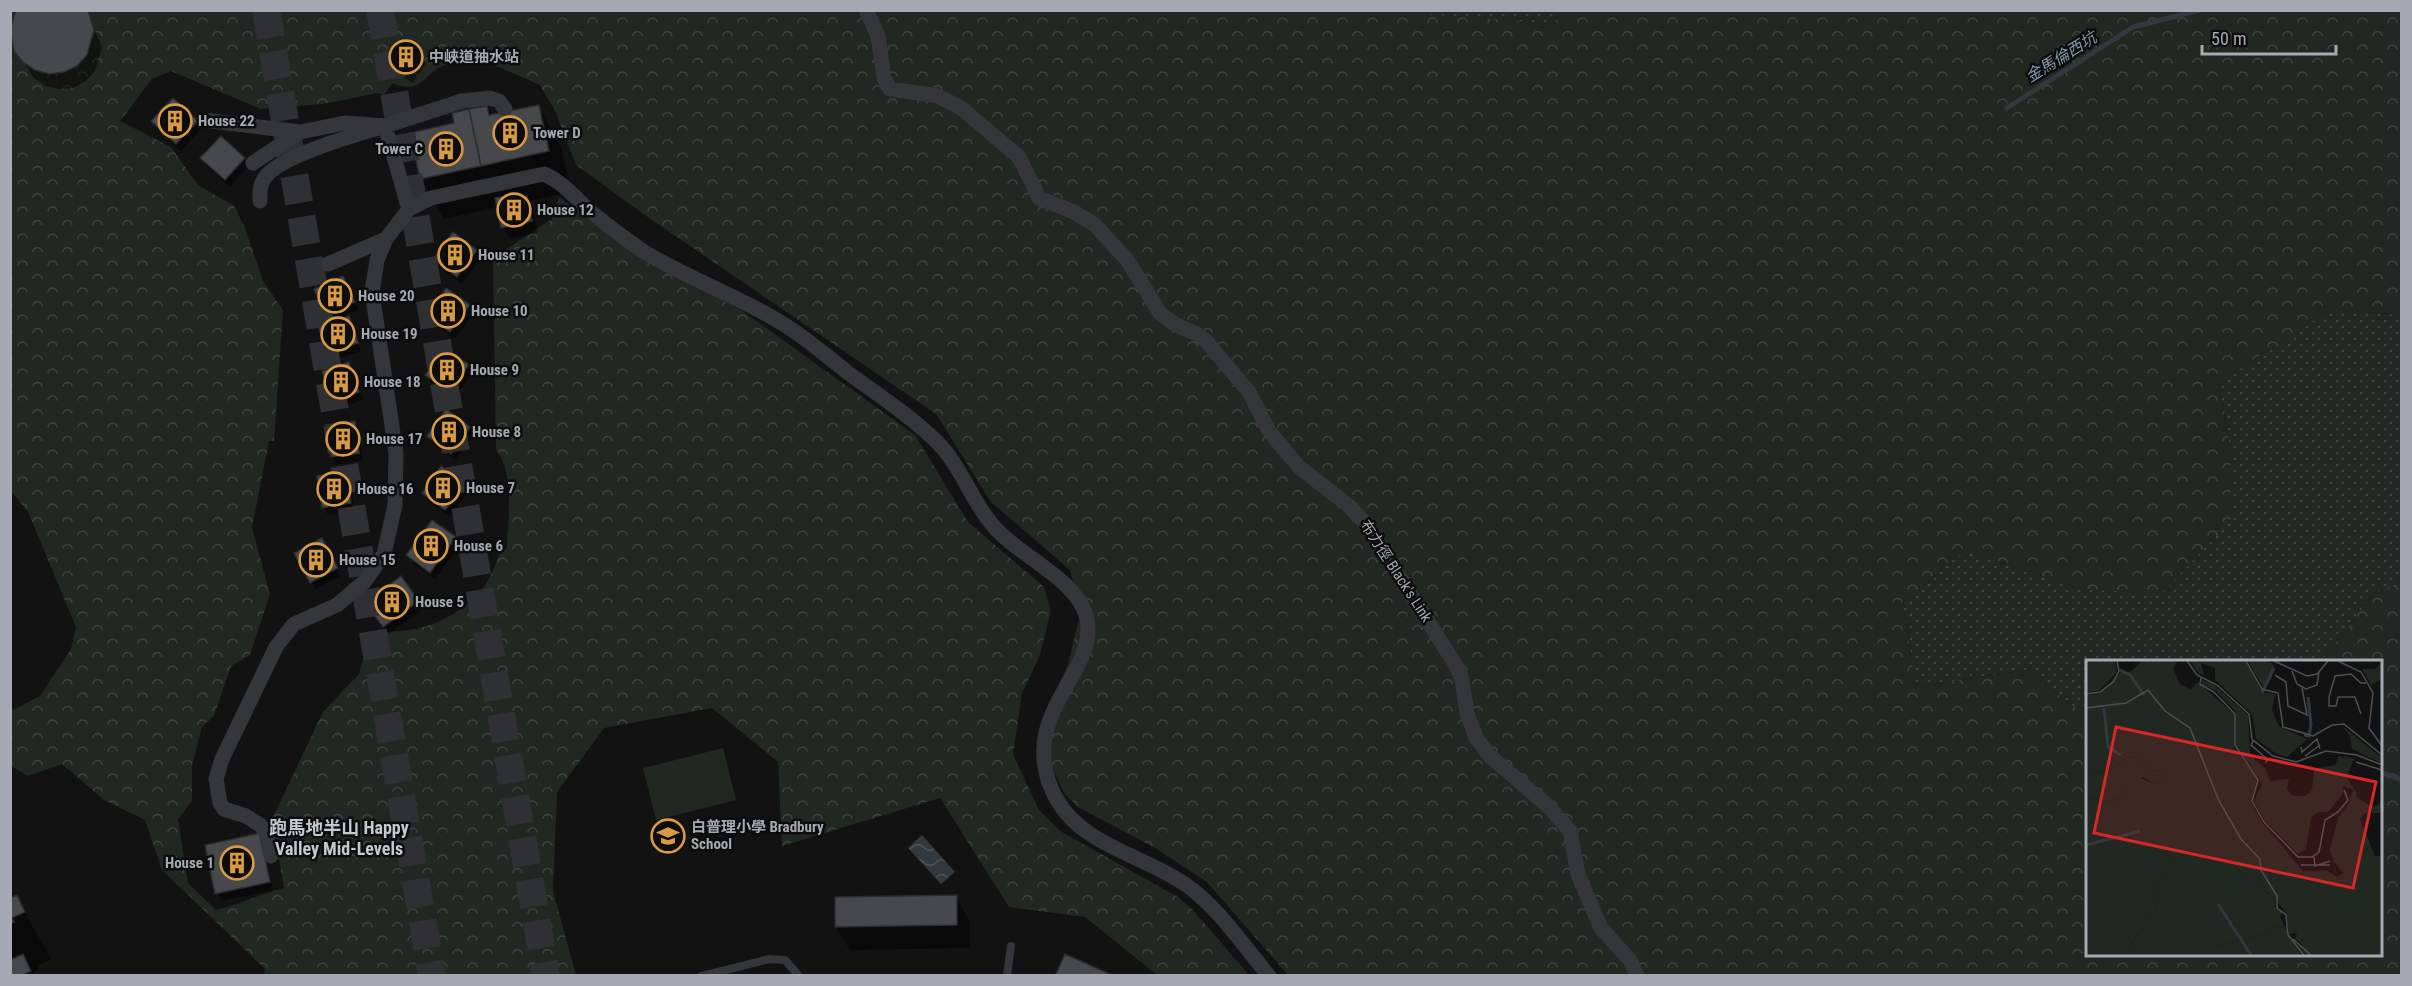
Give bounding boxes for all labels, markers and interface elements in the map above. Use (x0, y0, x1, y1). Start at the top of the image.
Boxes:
scale bar (2202, 18, 2336, 56)
water label: 金馬倫西坑 (2022, 27, 2102, 86)
text: 50 m (2211, 28, 2246, 49)
building icon: 中峽道抽水站 (388, 39, 424, 75)
place label: 中峽道抽水站 (429, 48, 519, 66)
building icon: House 22 (157, 103, 193, 139)
place label: House 22 (198, 112, 255, 130)
building icon: Tower D (492, 115, 528, 151)
place label: Tower D (533, 124, 581, 142)
building icon: Tower C (428, 131, 464, 167)
place label: Tower C (375, 140, 423, 158)
building icon: House 12 (496, 192, 532, 228)
place label: House 12 (537, 201, 594, 219)
building icon: House 11 (437, 237, 473, 273)
place label: House 11 (478, 246, 535, 264)
building icon: House 20 (317, 278, 353, 314)
place label: House 20 (358, 287, 415, 305)
building icon: House 10 (430, 293, 466, 329)
place label: House 10 (471, 302, 528, 320)
building icon: House 19 (320, 316, 356, 352)
place label: House 19 (361, 325, 418, 343)
building icon: House 9 (429, 352, 465, 388)
place label: House 9 (470, 361, 519, 379)
building icon: House 18 (323, 364, 359, 400)
place label: House 18 (364, 373, 421, 391)
building icon: House 8 (431, 414, 467, 450)
building icon: House 17 (325, 421, 361, 457)
place label: House 8 (472, 423, 521, 441)
place label: House 17 (366, 430, 423, 448)
building icon: House 7 (425, 470, 461, 506)
building icon: House 16 (316, 471, 352, 507)
place label: House 7 (466, 479, 515, 497)
place label: House 16 (357, 480, 414, 498)
street label: 布力徑 Black's Link (1356, 517, 1436, 626)
building icon: House 6 (413, 528, 449, 564)
place label: House 6 (454, 537, 503, 555)
building icon: House 15 (298, 542, 334, 578)
place label: House 15 (339, 551, 396, 569)
building icon: House 5 (374, 584, 410, 620)
place label: House 5 (415, 593, 464, 611)
inset map (2086, 660, 2382, 956)
district label: 跑馬地半山 Happy Valley Mid-Levels (269, 817, 409, 859)
school or university icon: 白普理小學 Bradbury School (650, 818, 686, 854)
place label: 白普理小學 Bradbury School (691, 818, 824, 853)
building icon: House 1 (219, 845, 255, 881)
place label: House 1 (165, 854, 214, 872)

